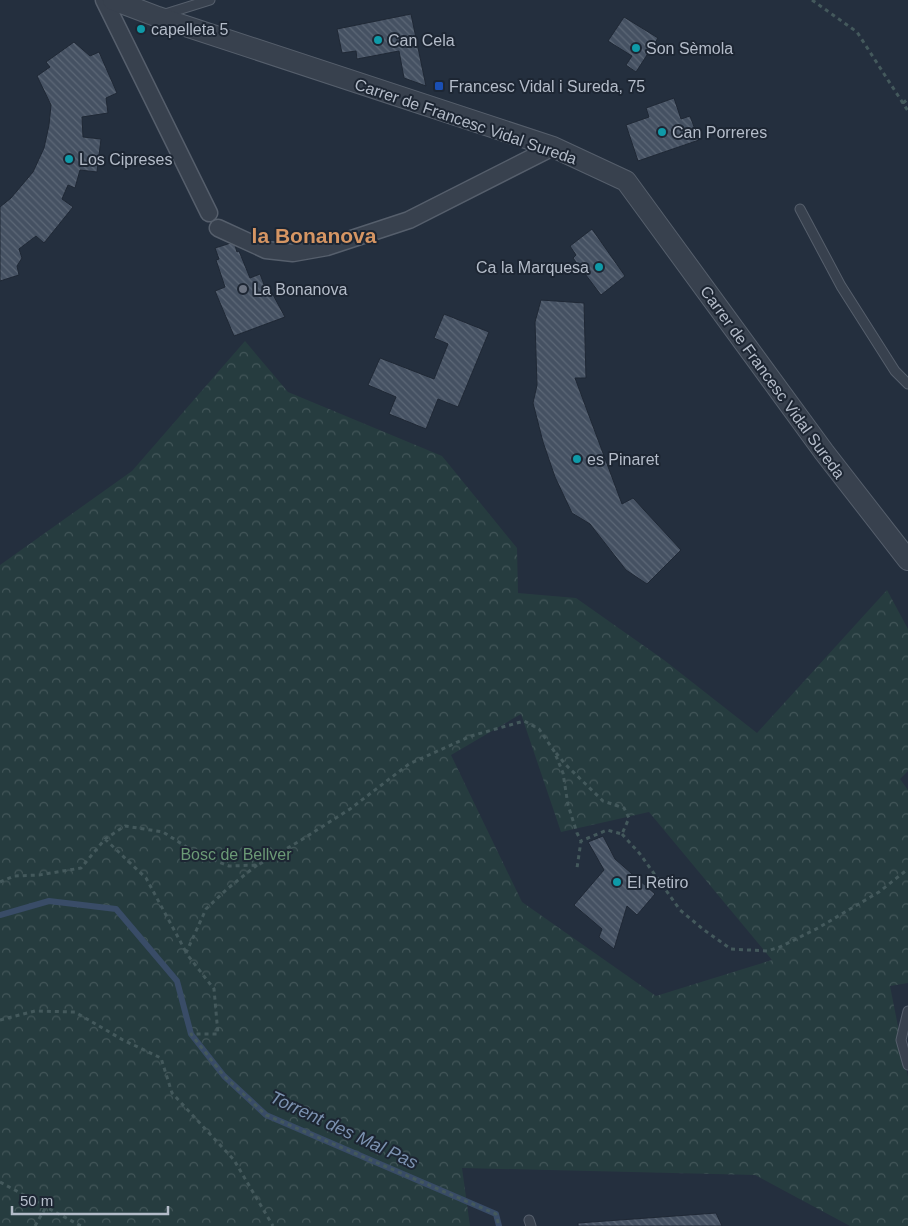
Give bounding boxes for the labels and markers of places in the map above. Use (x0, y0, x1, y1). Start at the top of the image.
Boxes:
place label: capelleta 5 (151, 21, 228, 38)
marker: capelleta 5 (135, 23, 147, 35)
place label: Can Cela (388, 32, 455, 49)
marker: Can Cela (372, 34, 384, 46)
place label: Son Sèmola (646, 40, 733, 57)
marker: Son Sèmola (630, 42, 642, 54)
place label: Francesc Vidal i Sureda, 75 (449, 78, 645, 95)
marker: Francesc Vidal i Sureda, 75 (433, 80, 445, 92)
place label: Can Porreres (672, 124, 767, 141)
marker: Can Porreres (656, 126, 668, 138)
place label: Los Cipreses (79, 151, 172, 168)
marker: Los Cipreses (63, 153, 75, 165)
place label: Ca la Marquesa (476, 259, 589, 276)
marker: Ca la Marquesa (593, 261, 605, 273)
place label: La Bonanova (253, 281, 347, 298)
marker: La Bonanova (237, 283, 249, 295)
place label: es Pinaret (587, 451, 660, 468)
marker: es Pinaret (571, 453, 583, 465)
place label: El Retiro (627, 874, 688, 891)
marker: El Retiro (611, 876, 623, 888)

